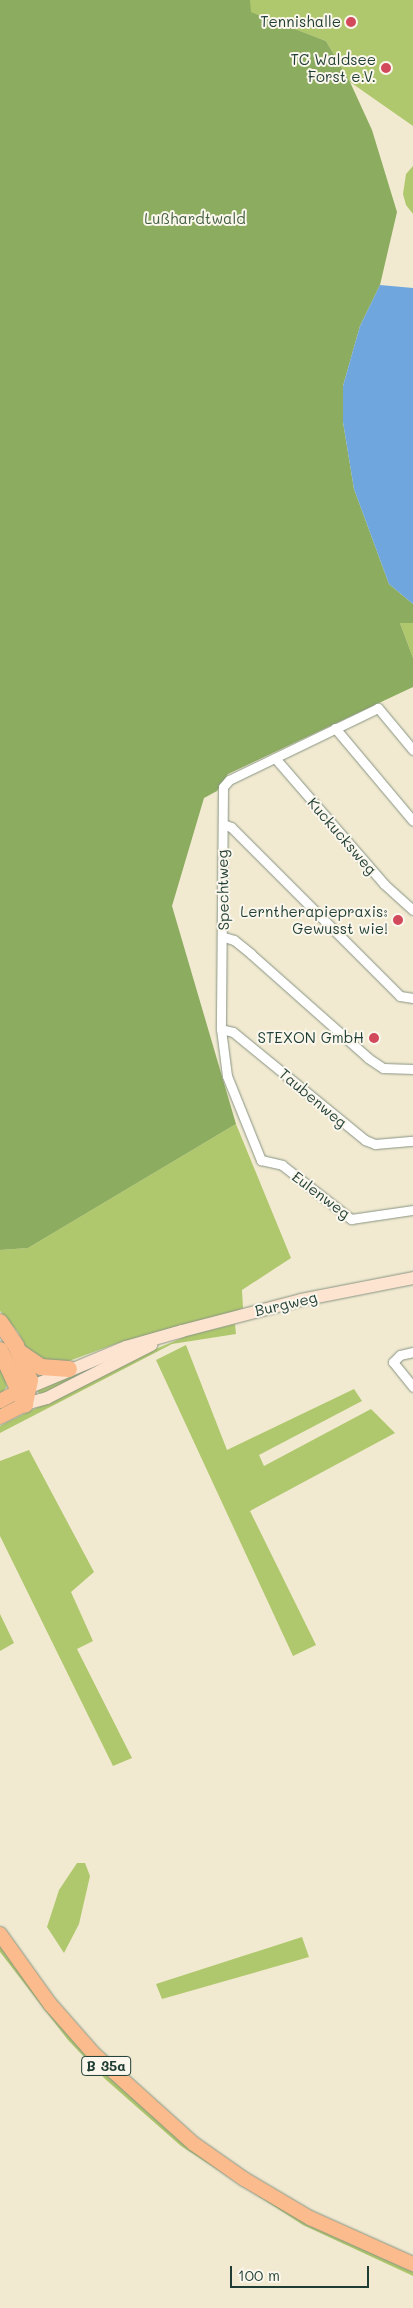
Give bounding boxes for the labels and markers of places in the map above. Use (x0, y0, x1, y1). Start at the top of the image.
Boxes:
place label: Tennishalle (260, 13, 341, 31)
marker: Tennishalle (345, 16, 357, 28)
place label: TC Waldsee Forst e.V. (290, 50, 376, 85)
marker: TC Waldsee Forst e.V. (380, 62, 392, 74)
place label: Lerntherapiepraxis: Gewusst wie! (240, 902, 388, 937)
marker: Lerntherapiepraxis: Gewusst wie! (392, 914, 404, 926)
place label: STEXON GmbH (258, 1029, 364, 1047)
marker: STEXON GmbH (368, 1032, 380, 1044)

